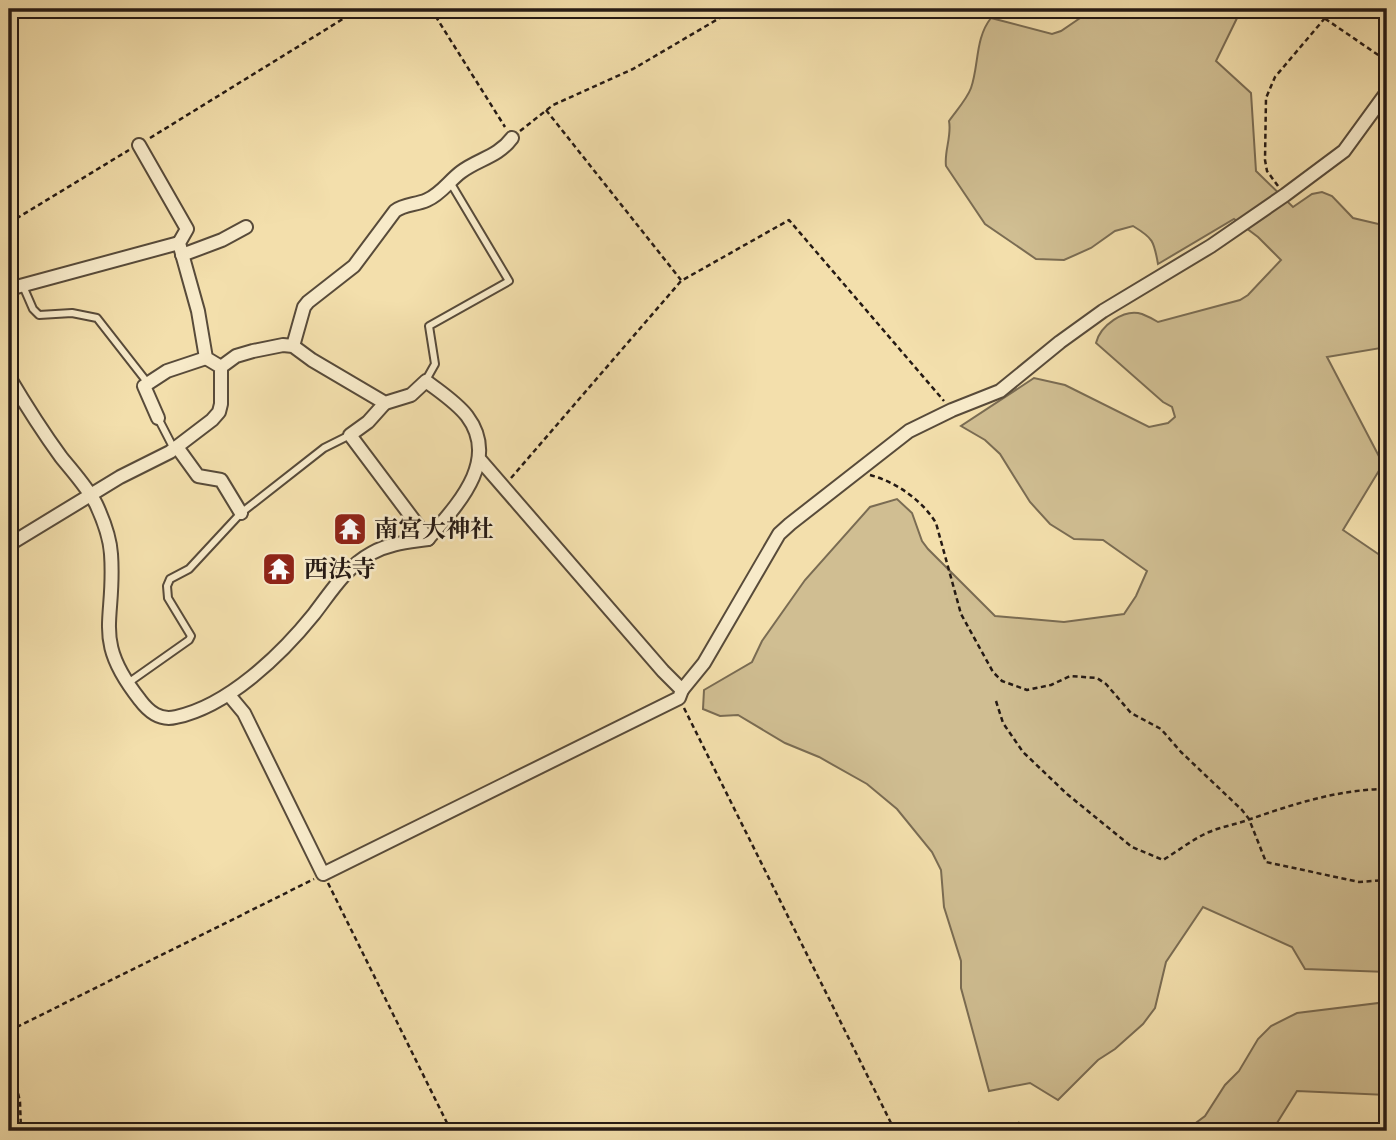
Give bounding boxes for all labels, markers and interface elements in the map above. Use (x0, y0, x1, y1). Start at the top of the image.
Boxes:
temple icon: 南宮大神社 (331, 510, 369, 548)
place label: 南宮大神社 (374, 513, 494, 545)
temple icon: 西法寺 (260, 550, 298, 588)
place label: 西法寺 (304, 553, 376, 585)

